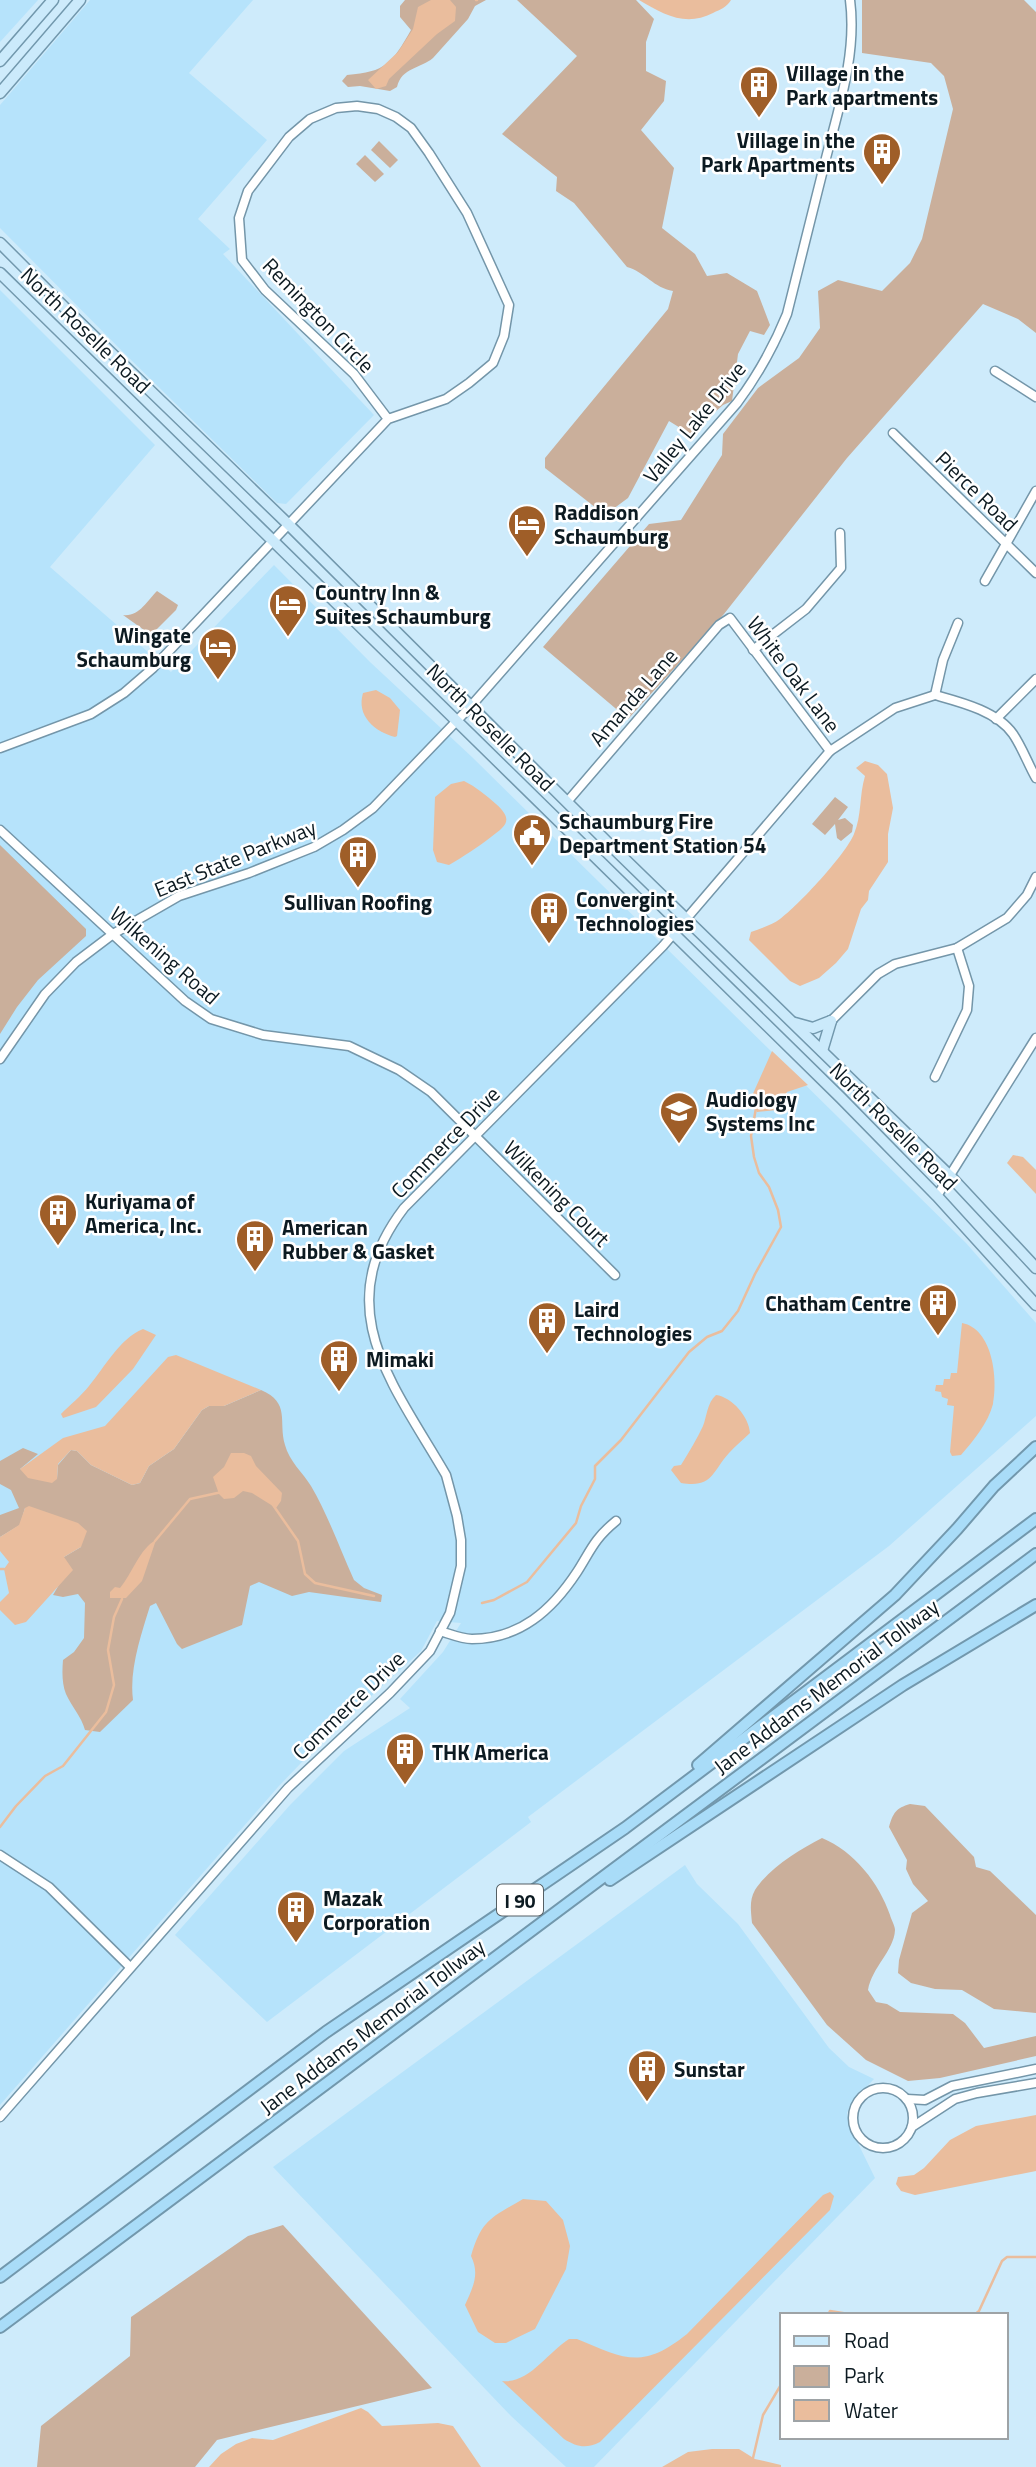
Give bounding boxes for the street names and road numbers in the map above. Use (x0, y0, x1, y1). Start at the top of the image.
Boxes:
street label: Remington Circle (256, 250, 382, 380)
street label: North Roselle Road (14, 259, 158, 401)
street label: Valley Lake Drive (635, 354, 753, 490)
street label: Pierce Road (928, 443, 1026, 539)
street label: White Oak Lane (740, 609, 848, 739)
street label: Amanda Lane (581, 641, 685, 753)
street label: North Roselle Road (419, 655, 563, 799)
street label: East State Parkway (149, 811, 321, 905)
street label: Wilkening Road (103, 898, 227, 1012)
street label: North Roselle Road (822, 1054, 966, 1198)
street label: Commerce Drive (383, 1079, 507, 1205)
street label: Wilkening Court (497, 1133, 618, 1254)
street label: Jane Addams Memorial Tollway (706, 1590, 946, 1782)
street label: Commerce Drive (285, 1643, 411, 1767)
road number: I 90 (497, 1884, 543, 1916)
street label: Jane Addams Memorial Tollway (252, 1930, 492, 2122)

